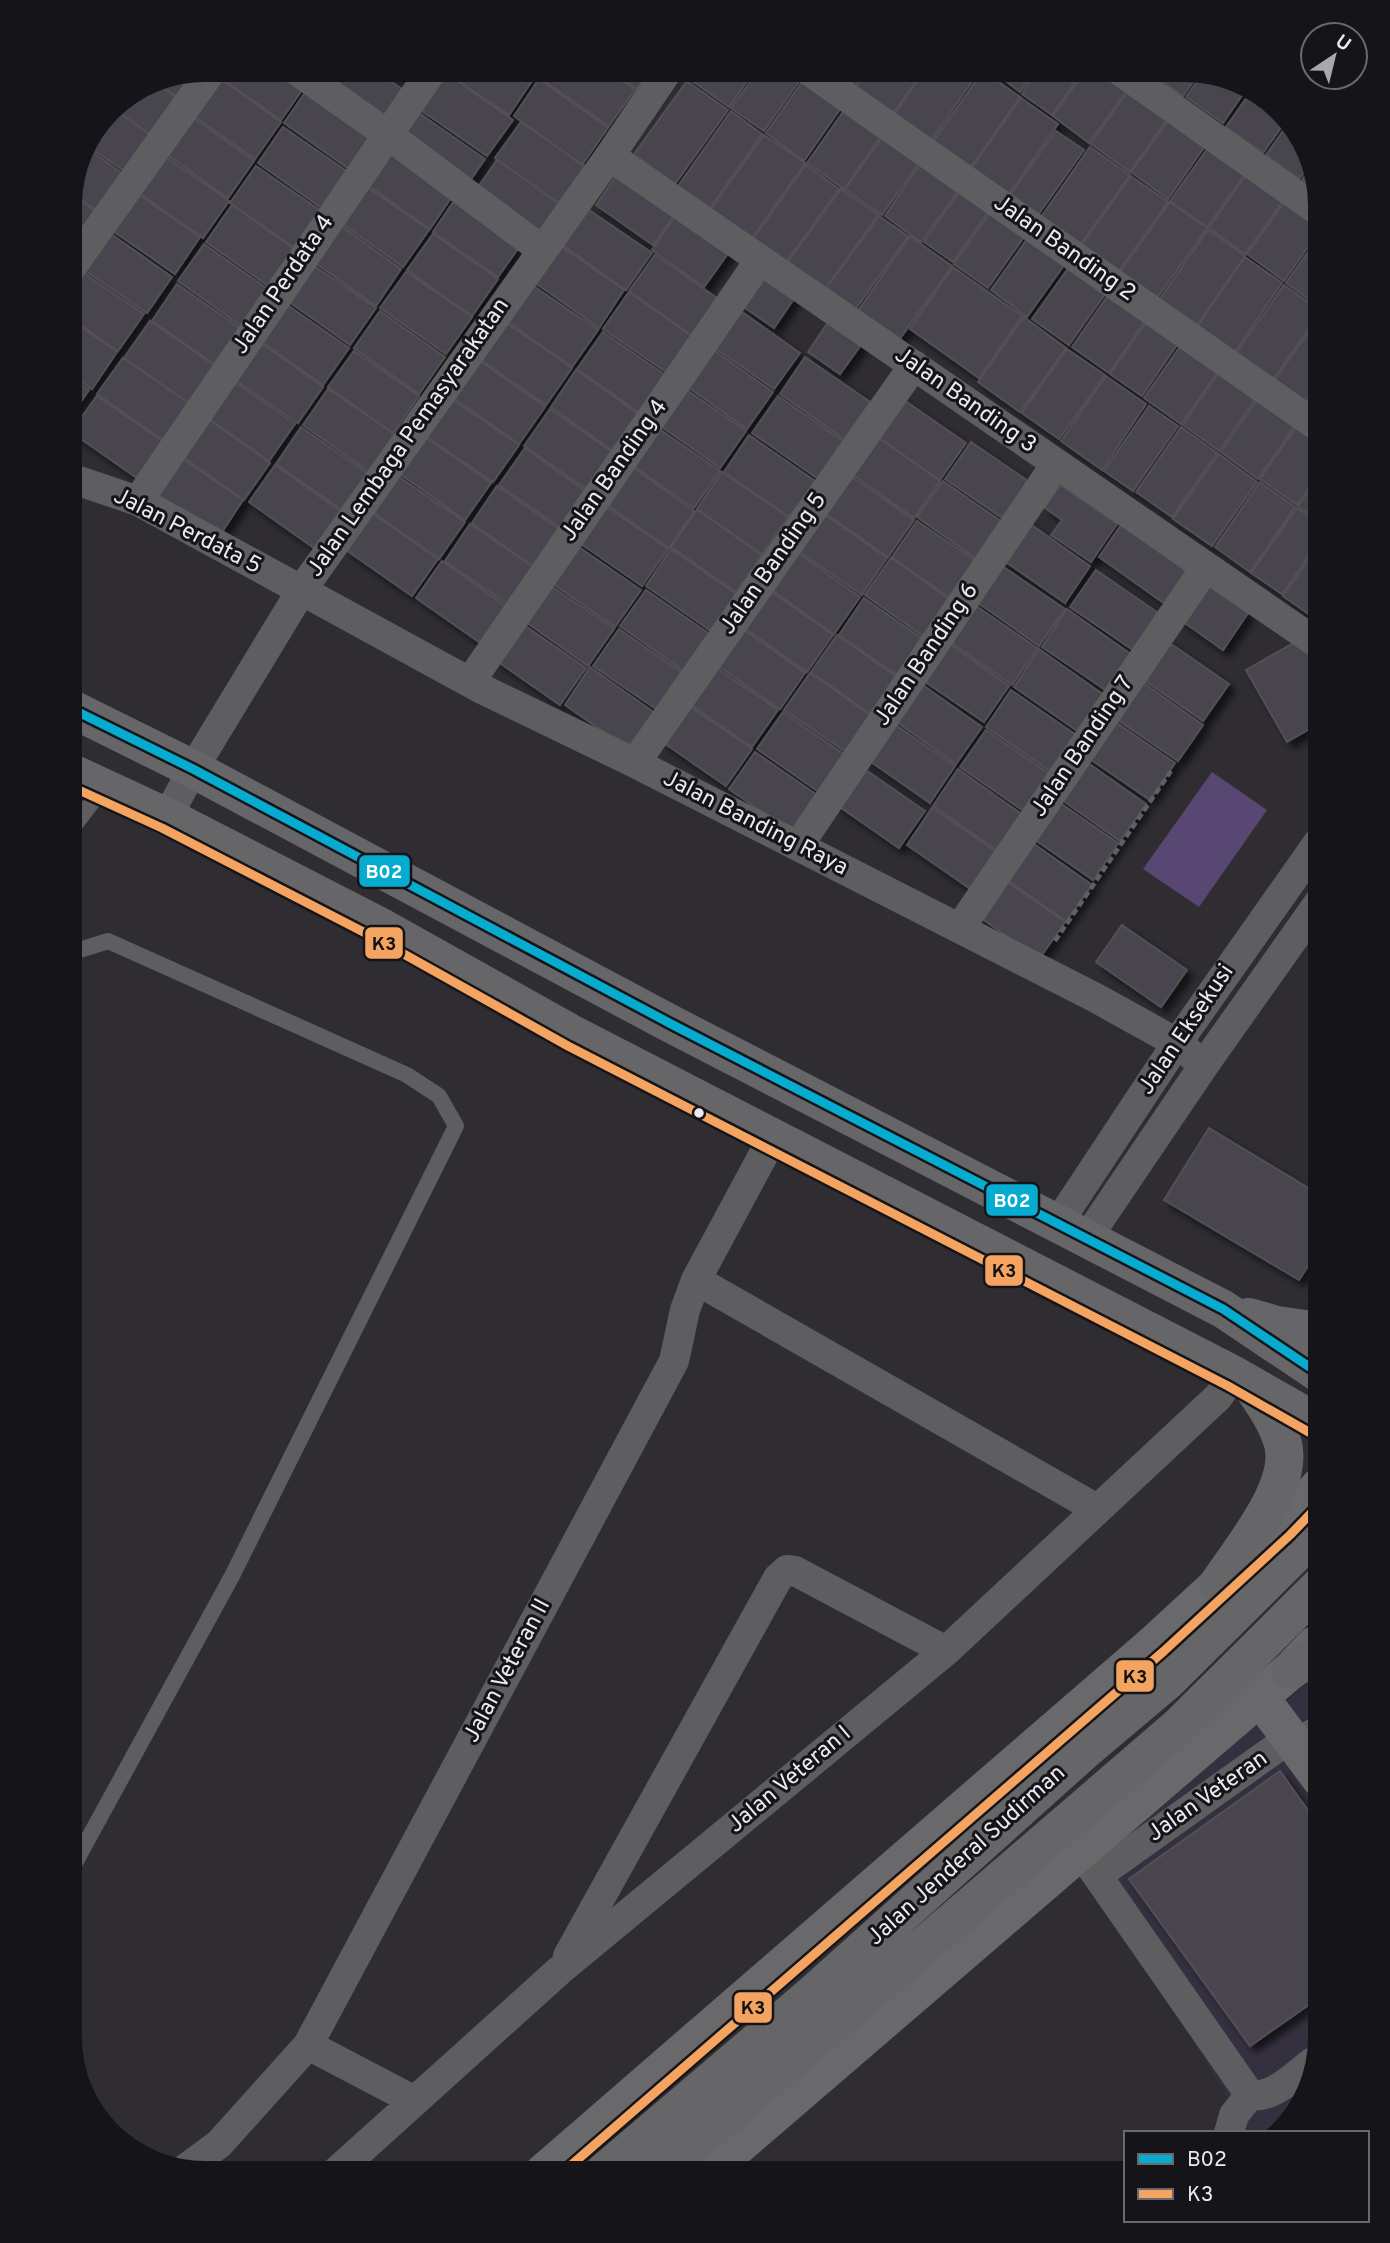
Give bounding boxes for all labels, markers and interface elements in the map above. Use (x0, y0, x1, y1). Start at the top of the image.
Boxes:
north arrow (1299, 21, 1369, 91)
text: U (1330, 30, 1355, 57)
street label: Jalan Banding 2 (987, 189, 1141, 309)
street label: Jalan Perdata 4 (227, 210, 341, 360)
street label: Jalan Lembaga Pemasyarakatan (301, 293, 517, 583)
street label: Jalan Banding 3 (888, 341, 1042, 461)
street label: Jalan Banding 4 (555, 394, 675, 548)
street label: Jalan Perdata 5 (108, 482, 266, 582)
street label: Jalan Banding 5 (714, 487, 834, 641)
street label: Jalan Banding 6 (868, 578, 986, 732)
street label: Jalan Banding 7 (1025, 671, 1141, 823)
street label: Jalan Banding Raya (658, 765, 852, 883)
line badge: B02 (358, 854, 411, 888)
text: B02 (366, 861, 402, 885)
line badge: K3 (364, 926, 404, 960)
text: K3 (372, 933, 396, 957)
street label: Jalan Eksekusi (1133, 959, 1241, 1101)
unlabelled marker (692, 1106, 706, 1120)
line badge: B02 (985, 1183, 1039, 1217)
text: B02 (994, 1190, 1030, 1214)
line badge: K3 (984, 1254, 1024, 1287)
text: K3 (992, 1260, 1016, 1284)
street label: Jalan Veteran II (458, 1594, 558, 1748)
line badge: K3 (1115, 1659, 1155, 1693)
text: K3 (1123, 1666, 1147, 1690)
street label: Jalan Veteran I (722, 1720, 858, 1840)
street label: Jalan Veteran (1142, 1745, 1274, 1849)
street label: Jalan Jenderal Sudirman (862, 1759, 1072, 1953)
line badge: K3 (733, 1991, 773, 2024)
text: K3 (741, 1997, 765, 2021)
legend (1124, 2131, 1369, 2222)
text: B02 (1187, 2147, 1227, 2174)
text: K3 (1187, 2182, 1213, 2209)

